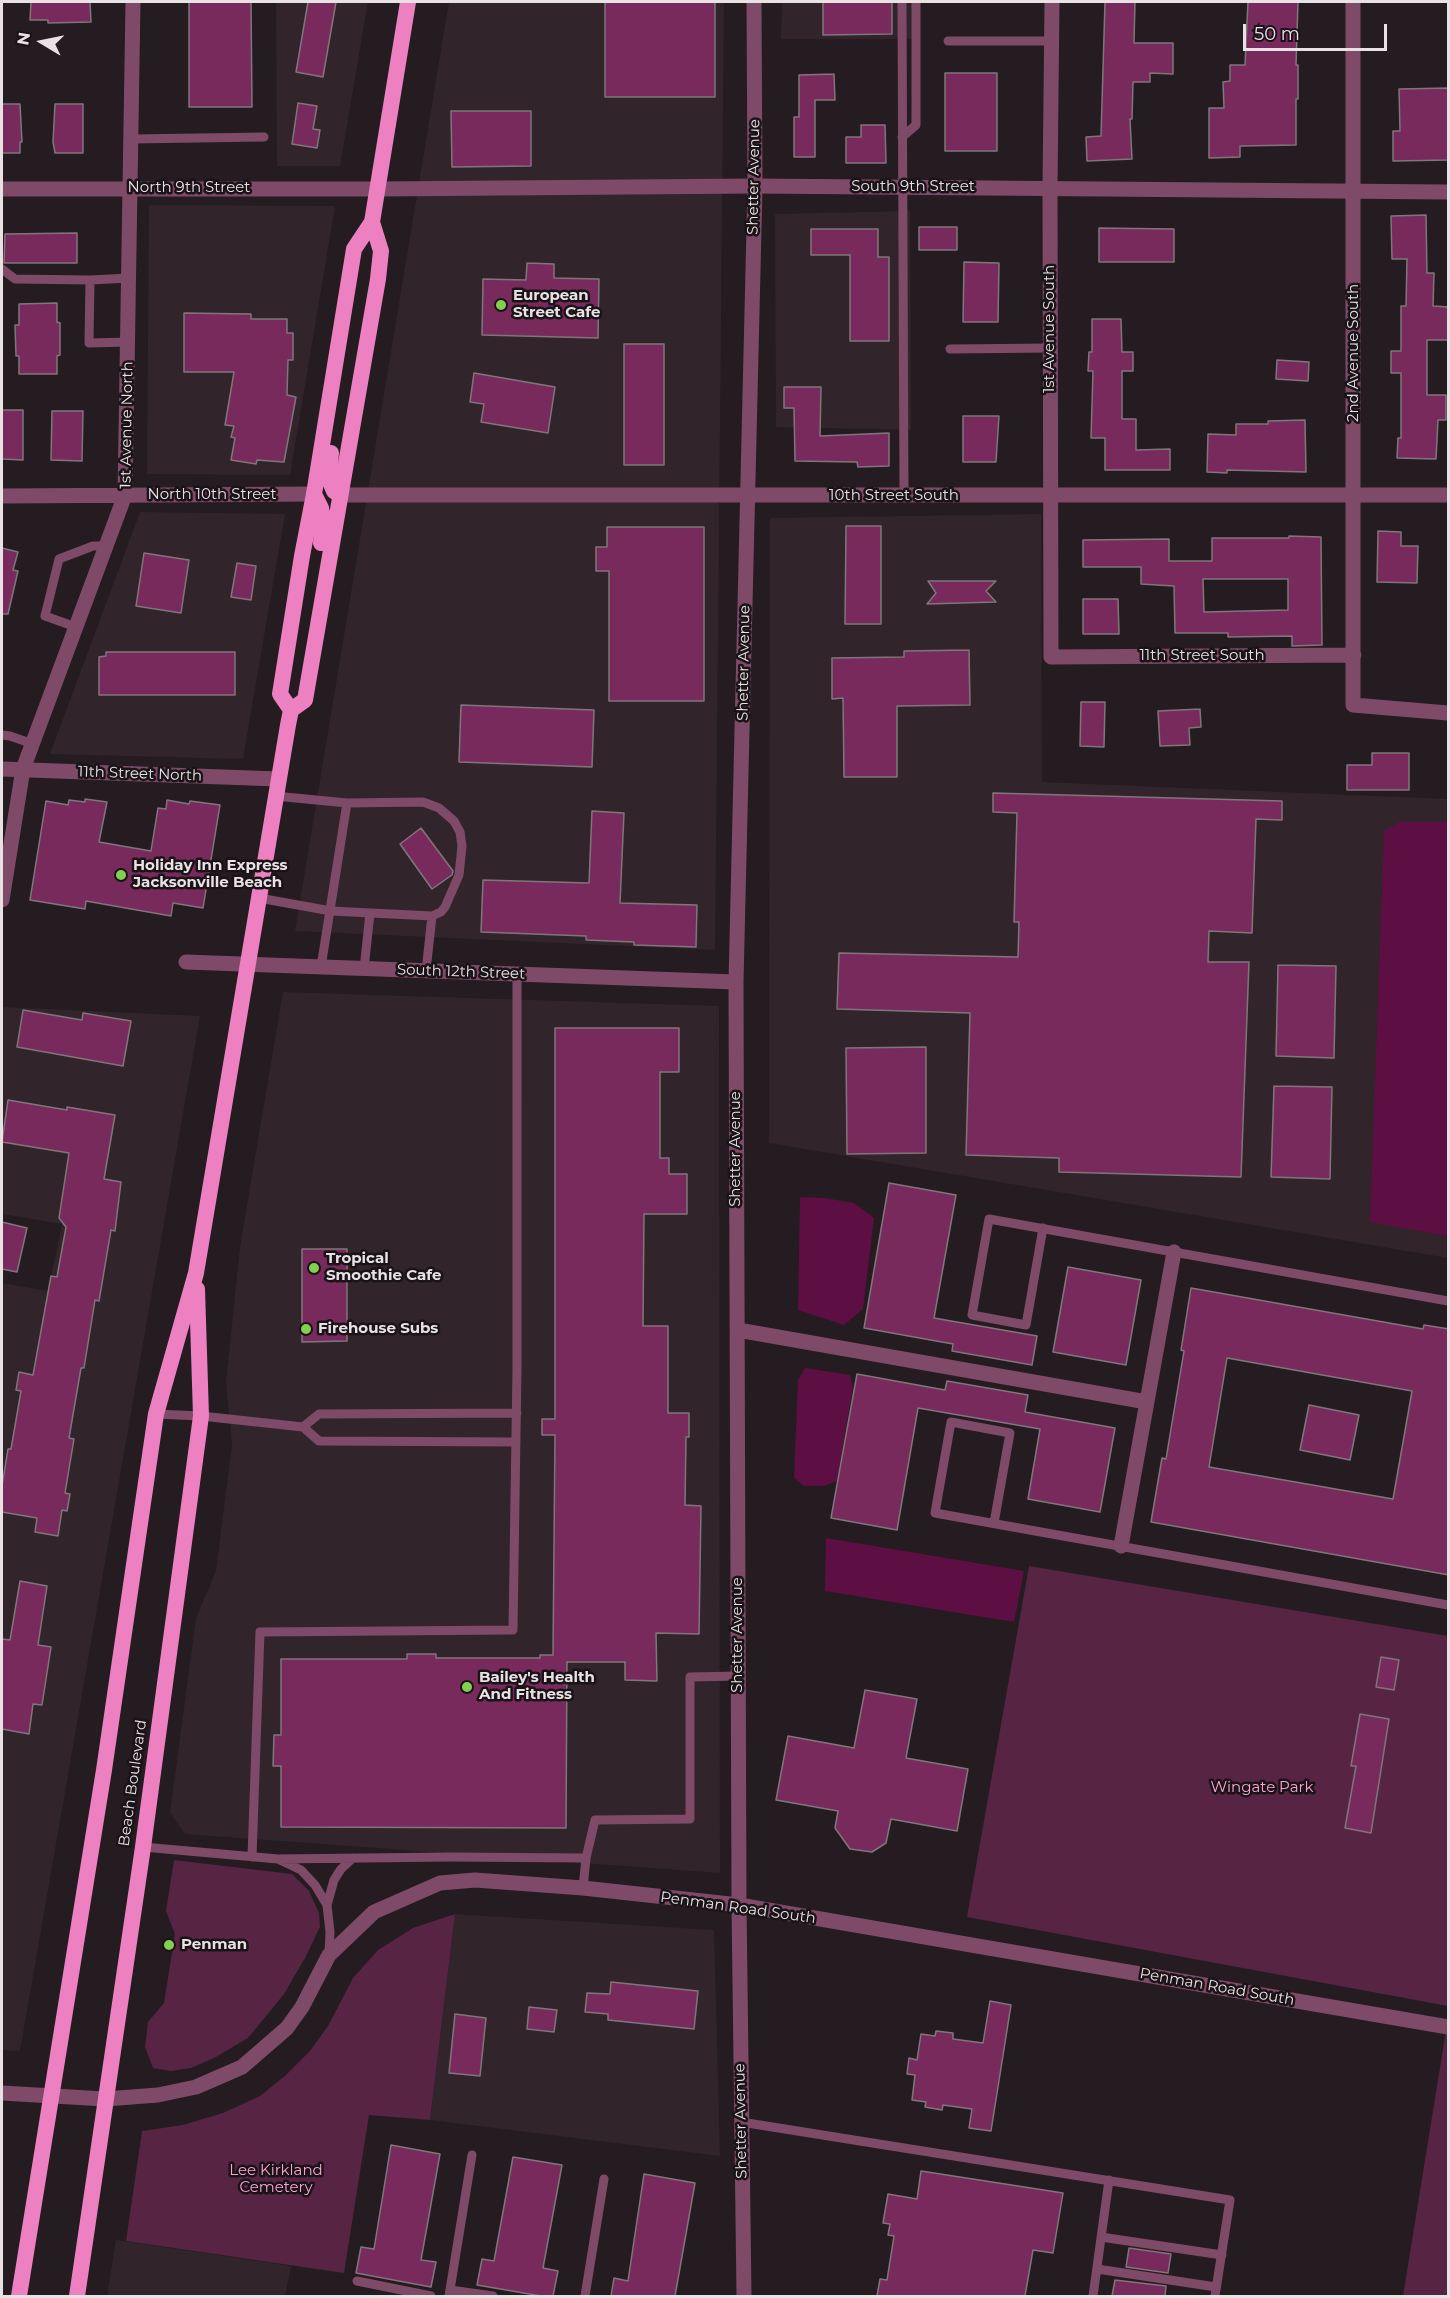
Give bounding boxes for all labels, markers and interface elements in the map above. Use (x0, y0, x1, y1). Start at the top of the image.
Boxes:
north arrow (12, 12, 72, 72)
scale bar (1246, 12, 1390, 50)
text: 50 m (1254, 23, 1300, 45)
text: N (13, 31, 34, 47)
street label: Shetter Avenue (744, 119, 764, 235)
street label: South 9th Street (851, 178, 975, 196)
street label: North 9th Street (128, 179, 250, 197)
street label: 1st Avenue South (1041, 265, 1059, 393)
street label: 2nd Avenue South (1345, 284, 1363, 422)
place label: European Street Cafe (513, 287, 600, 322)
marker: European Street Cafe (494, 298, 508, 312)
street label: 1st Avenue North (117, 361, 137, 489)
street label: North 10th Street (147, 486, 277, 504)
street label: 10th Street South (829, 487, 959, 505)
street label: Shetter Avenue (734, 605, 754, 721)
street label: 11th Street South (1139, 647, 1265, 665)
street label: 11th Street North (78, 763, 202, 785)
place label: Holiday Inn Express Jacksonville Beach (133, 857, 288, 892)
marker: Holiday Inn Express Jacksonville Beach (114, 868, 128, 882)
street label: South 12th Street (397, 961, 525, 983)
street label: Shetter Avenue (727, 1091, 745, 1207)
place label: Tropical Smoothie Cafe (326, 1250, 441, 1285)
marker: Tropical Smoothie Cafe (307, 1261, 321, 1275)
place label: Firehouse Subs (318, 1320, 438, 1338)
marker: Firehouse Subs (299, 1322, 313, 1336)
street label: Shetter Avenue (729, 1577, 747, 1693)
place label: Bailey's Health And Fitness (479, 1669, 595, 1704)
marker: Bailey's Health And Fitness (460, 1680, 474, 1694)
street label: Beach Boulevard (115, 1718, 151, 1848)
park label: Wingate Park (1211, 1779, 1313, 1797)
street label: Penman Road South (659, 1888, 817, 1928)
place label: Penman (181, 1936, 247, 1954)
marker: Penman (162, 1938, 176, 1952)
street label: Penman Road South (1138, 1965, 1296, 2009)
street label: Shetter Avenue (731, 2063, 751, 2179)
park label: Lee Kirkland Cemetery (229, 2162, 323, 2197)

